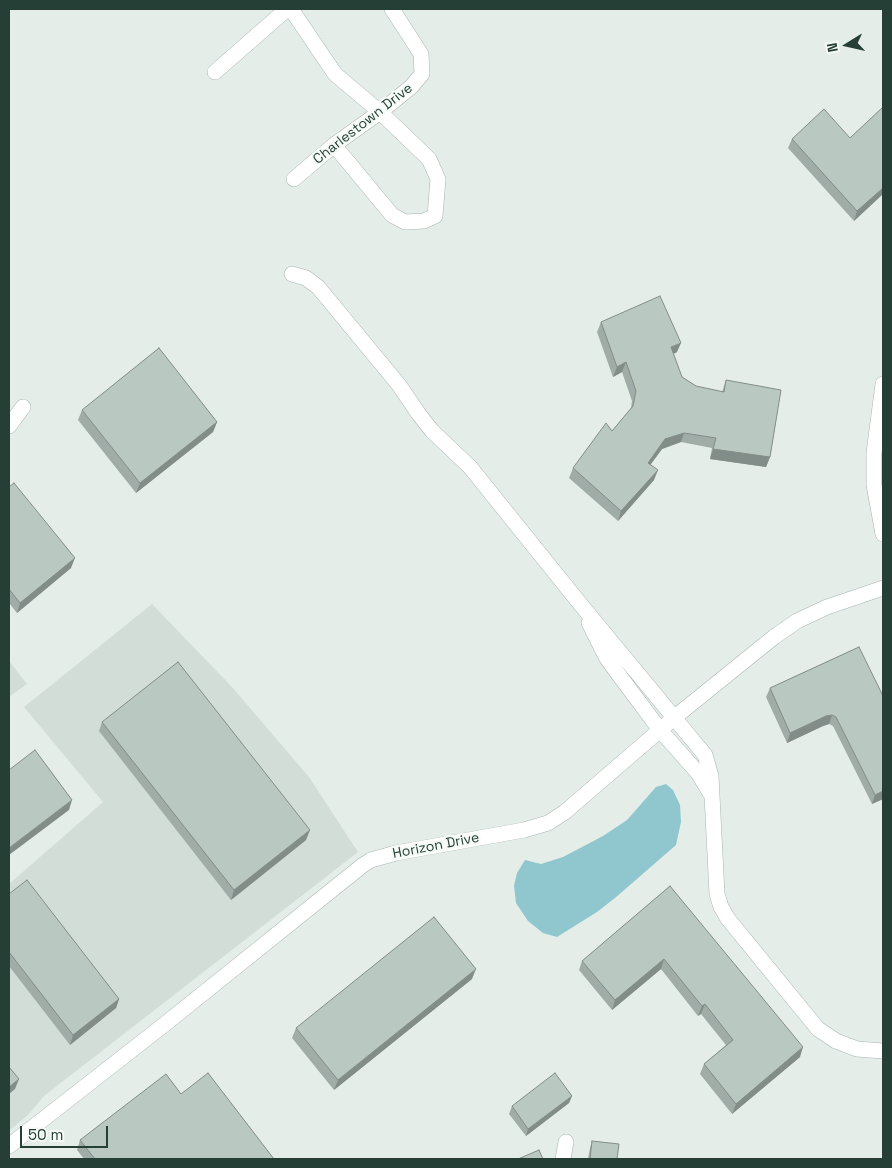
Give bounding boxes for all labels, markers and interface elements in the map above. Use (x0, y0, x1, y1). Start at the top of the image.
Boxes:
north arrow (822, 20, 872, 70)
text: N (823, 41, 842, 54)
street label: Charlestown Drive (310, 80, 416, 168)
street label: Horizon Drive (391, 829, 481, 863)
scale bar (22, 1116, 110, 1148)
text: 50 m (28, 1125, 63, 1144)

